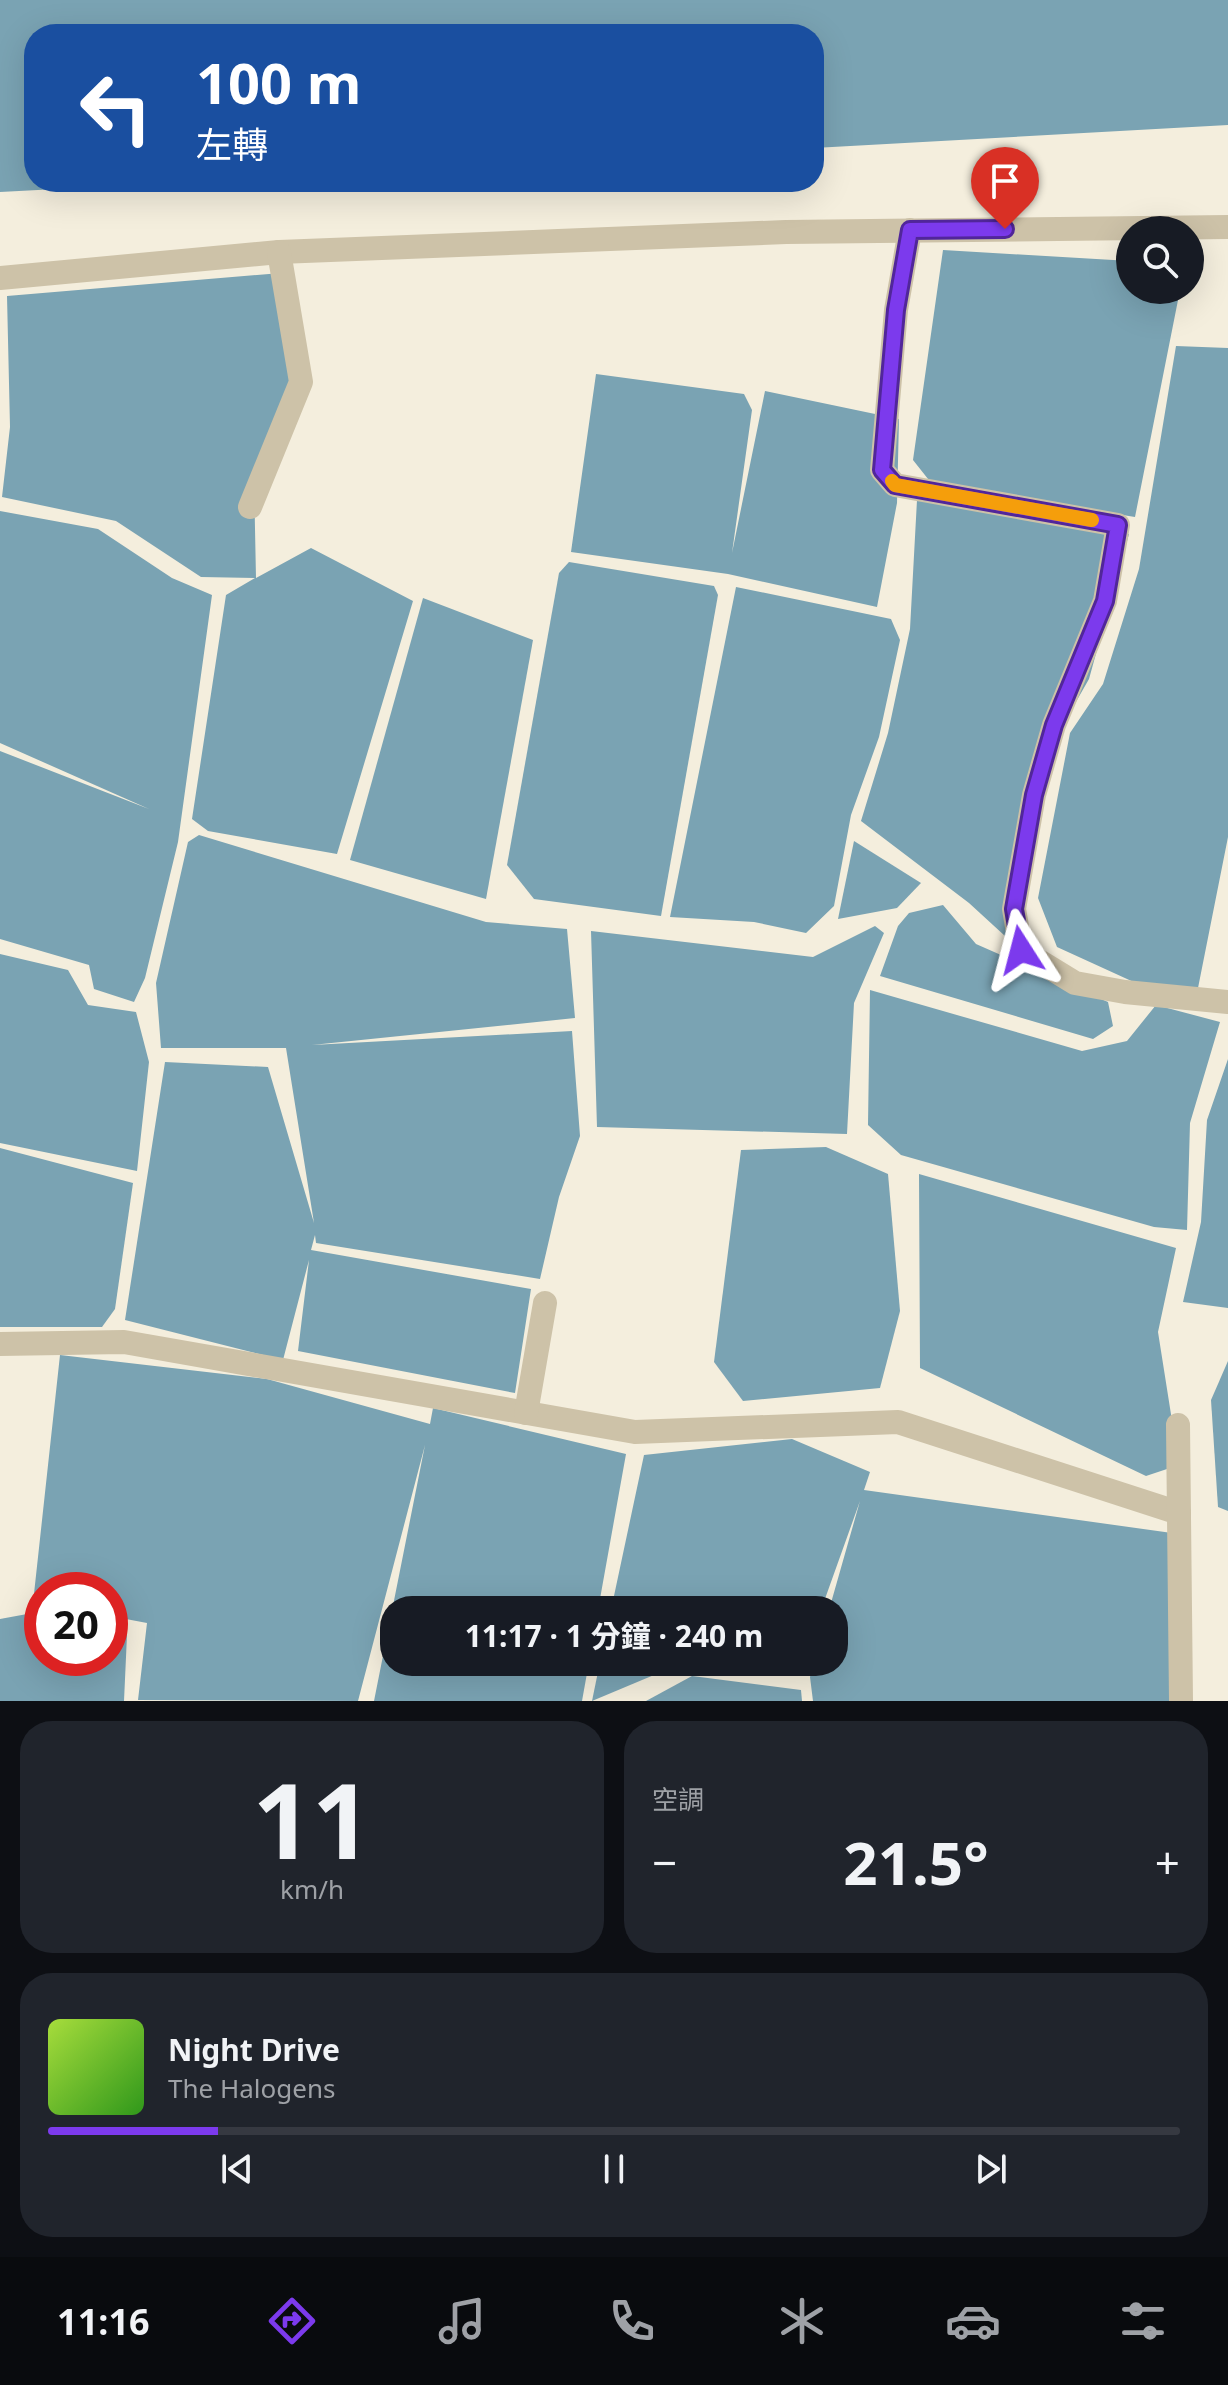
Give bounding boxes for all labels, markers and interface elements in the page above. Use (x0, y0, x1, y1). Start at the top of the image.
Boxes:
text: 100 m (196, 44, 361, 120)
icon: left (64, 56, 168, 160)
text: 左轉 (196, 120, 268, 169)
pin (971, 147, 1039, 229)
icon: arrive (983, 159, 1027, 203)
map controls (1116, 216, 1204, 304)
button: search (1116, 216, 1204, 304)
position arrow (979, 908, 1063, 992)
speed limit sign: 20 (24, 1572, 128, 1676)
text: 11:17 · 1 分鐘 · 240 m (465, 1615, 763, 1656)
text: 11 (253, 1748, 371, 1889)
text: 空調 (652, 1781, 704, 1817)
text: 21.5° (843, 1821, 989, 1903)
text: − (652, 1832, 677, 1892)
text: + (1155, 1832, 1180, 1892)
text: km/h (280, 1871, 344, 1907)
text: Night Drive (168, 2029, 340, 2070)
text: The Halogens (168, 2070, 335, 2106)
icon: previous (215, 2147, 259, 2191)
icon: pause (592, 2147, 636, 2191)
icon: next (969, 2147, 1013, 2191)
icon: directions (264, 2293, 320, 2349)
icon: music (434, 2293, 490, 2349)
icon: phone (604, 2293, 660, 2349)
icon: climate (774, 2293, 830, 2349)
icon: car (945, 2293, 1001, 2349)
icon: filters (1115, 2293, 1171, 2349)
text: 11:16 (57, 2297, 150, 2346)

